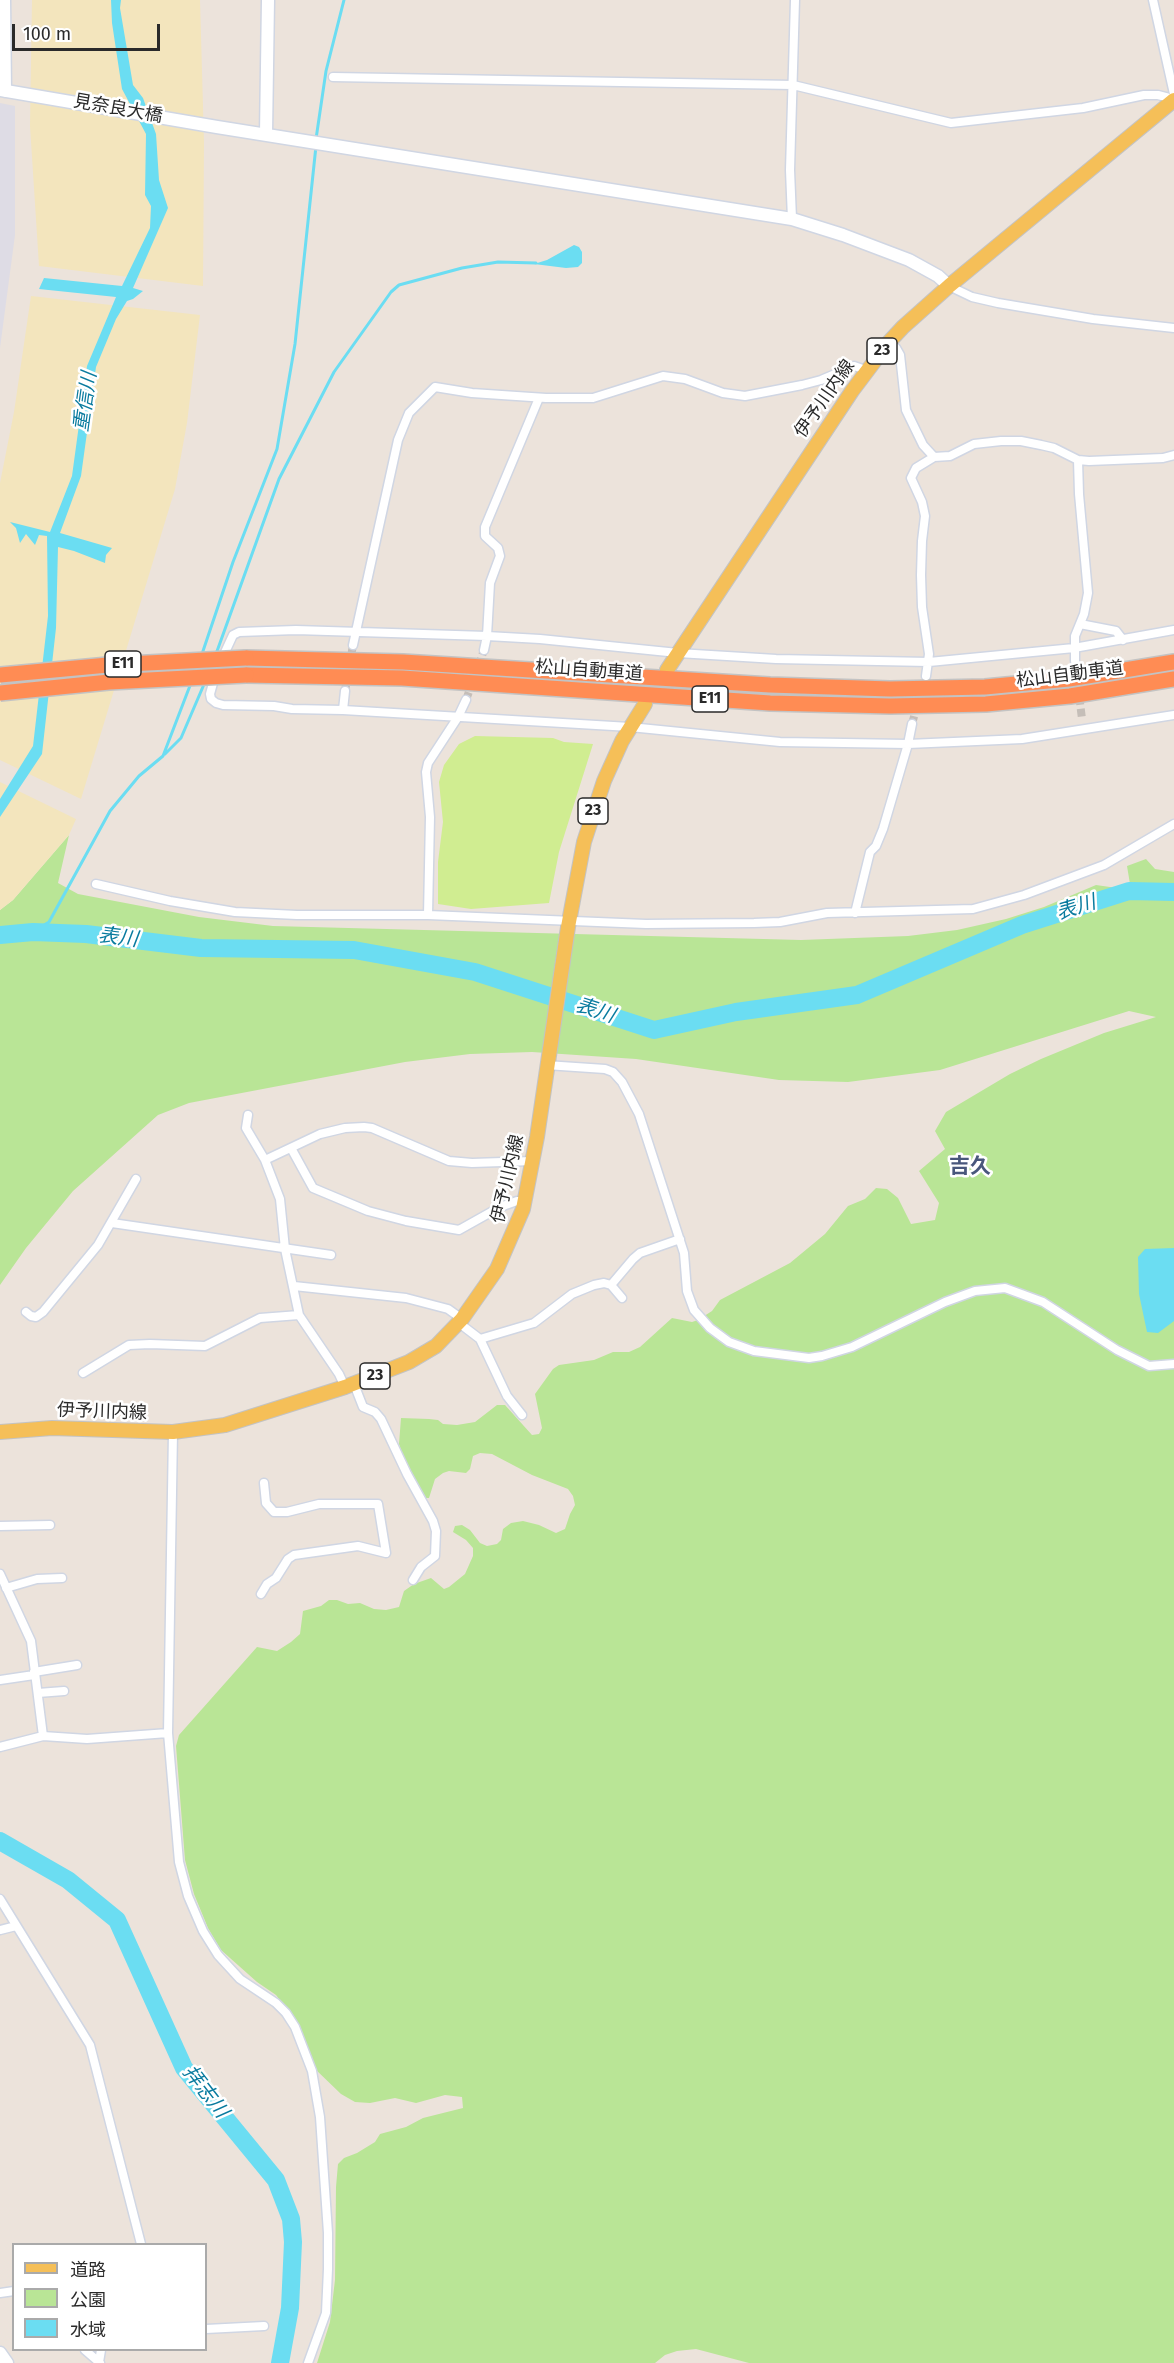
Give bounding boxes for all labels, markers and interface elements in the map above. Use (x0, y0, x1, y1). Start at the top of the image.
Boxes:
scale bar (15, 12, 164, 50)
text: 100 m (23, 23, 71, 45)
street label: 見奈良大橋 (72, 91, 164, 127)
road number: 23 (867, 338, 897, 364)
street label: 伊予川内線 (790, 356, 860, 442)
water label: 重信川 (70, 371, 102, 433)
road number: E11 (105, 651, 141, 677)
street label: 松山自動車道 (534, 656, 644, 686)
street label: 松山自動車道 (1015, 658, 1125, 692)
road number: E11 (692, 686, 728, 712)
road number: 23 (578, 798, 608, 824)
water label: 表川 (1053, 891, 1099, 925)
water label: 表川 (97, 924, 139, 952)
water label: 表川 (572, 993, 618, 1029)
street label: 伊予川内線 (487, 1133, 529, 1225)
district label: 吉久 (949, 1154, 991, 1180)
road number: 23 (360, 1363, 390, 1389)
street label: 伊予川内線 (57, 1400, 147, 1424)
water label: 拝志川 (177, 2061, 233, 2123)
legend (12, 2243, 207, 2351)
text: 道路 (70, 2259, 106, 2281)
text: 公園 (70, 2289, 106, 2311)
text: 水域 (70, 2319, 106, 2341)

